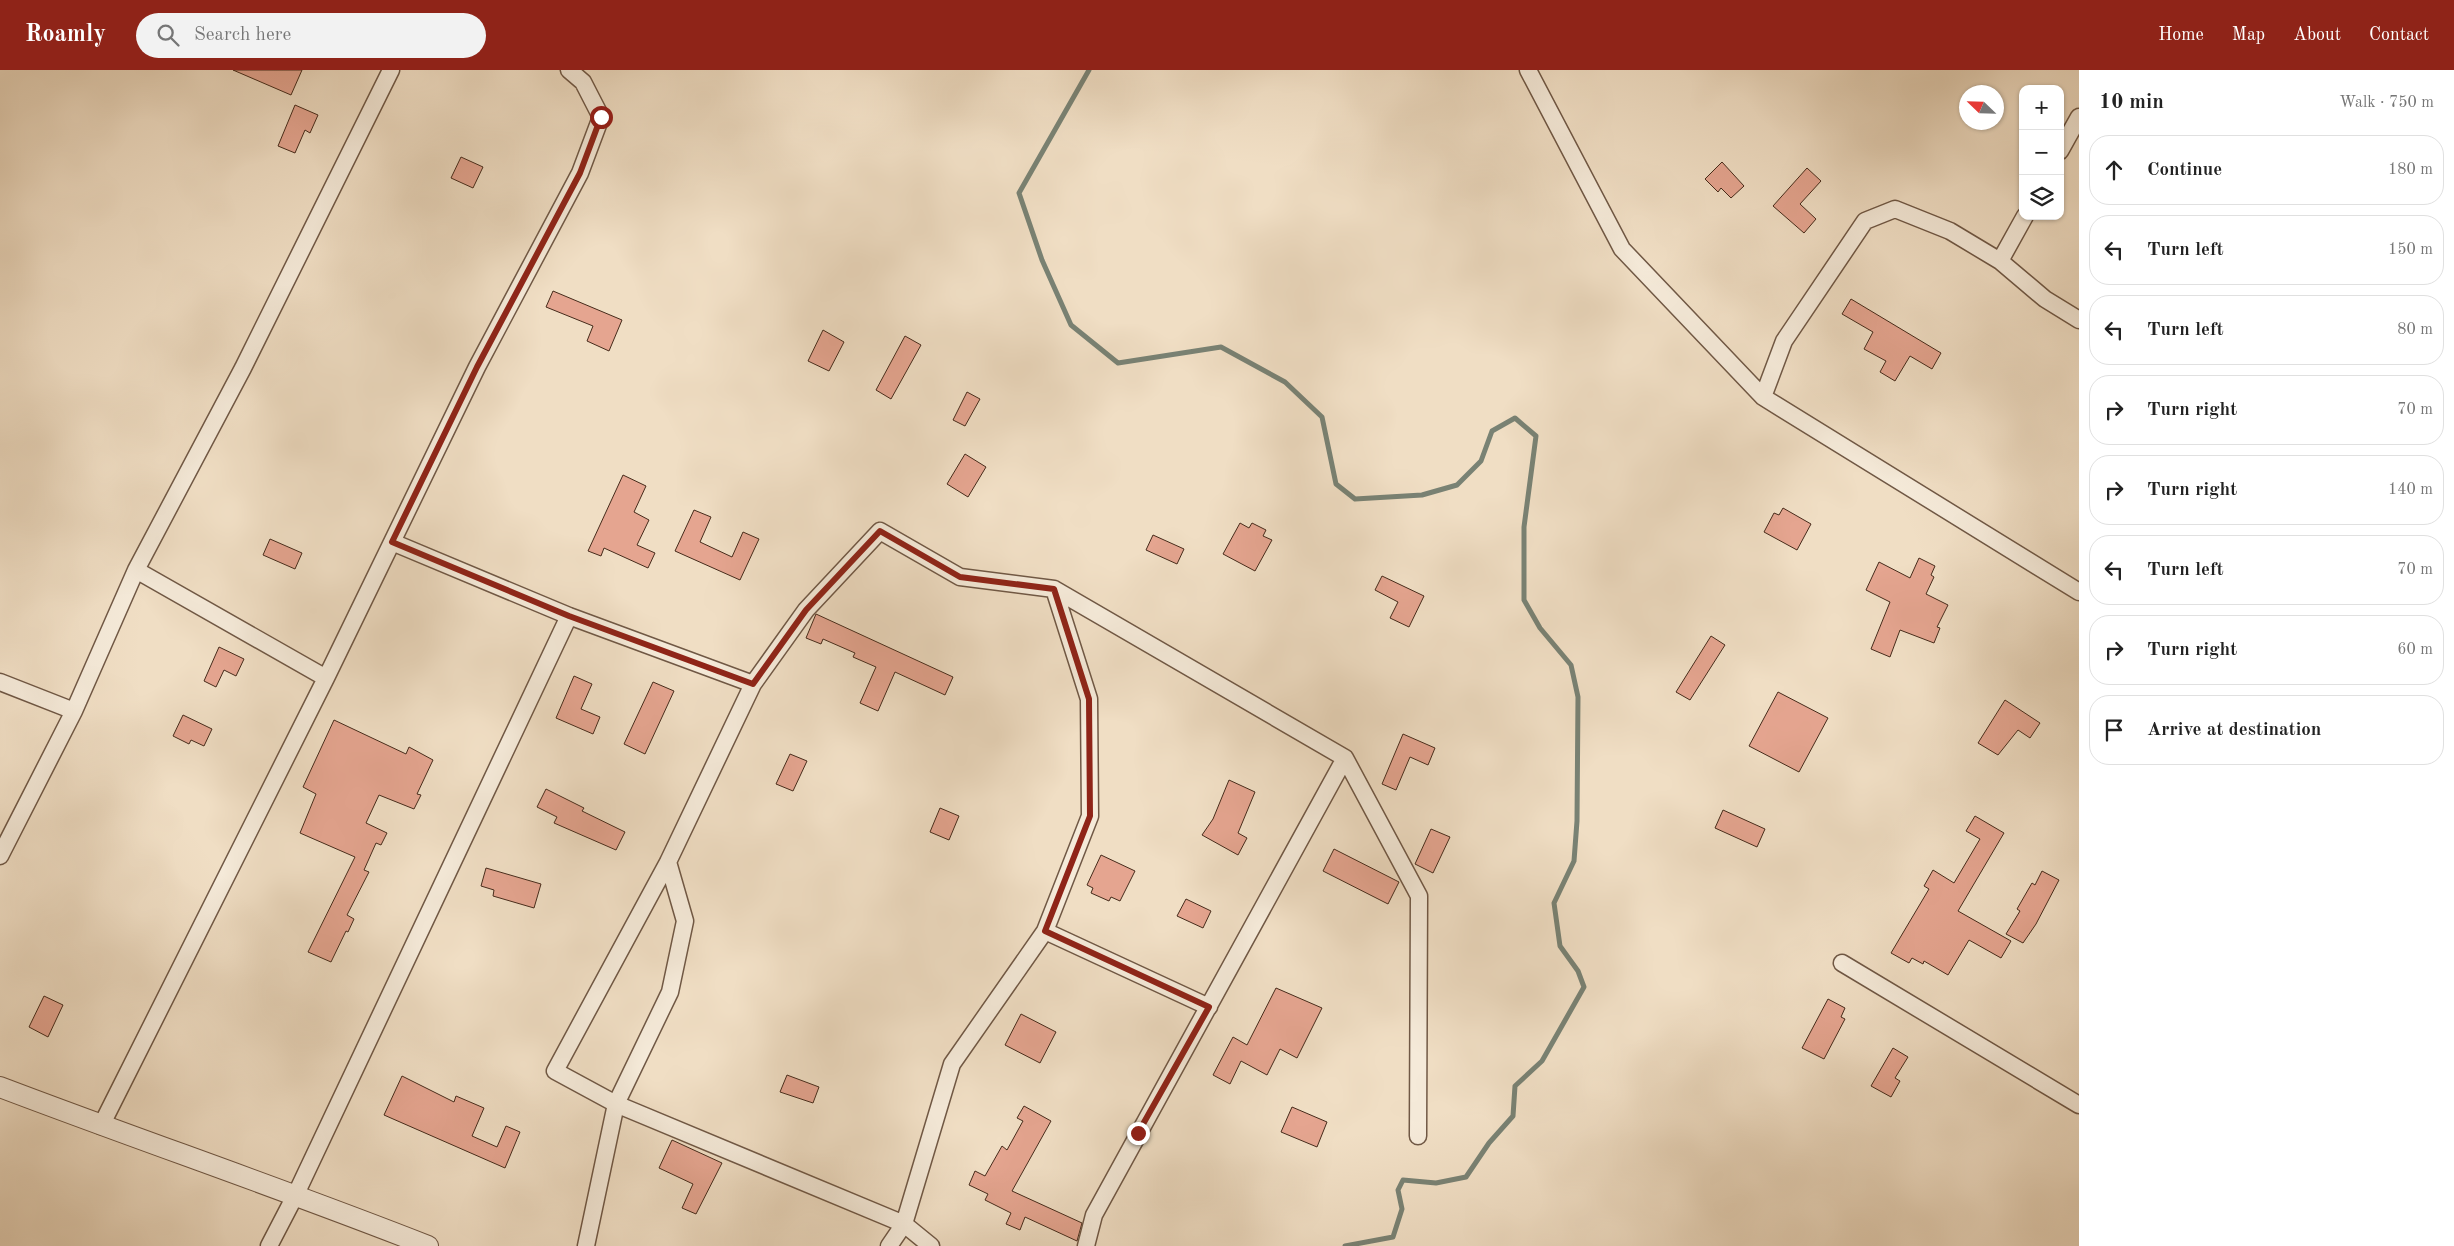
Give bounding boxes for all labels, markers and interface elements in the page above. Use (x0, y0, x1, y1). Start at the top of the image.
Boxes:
search box (136, 13, 486, 58)
icon: search (154, 21, 182, 49)
text: Roamly (25, 23, 106, 47)
text: Search here (194, 26, 291, 45)
text: Home (2158, 26, 2204, 44)
text: Map (2232, 26, 2265, 44)
text: About (2293, 26, 2341, 44)
text: Contact (2369, 26, 2429, 44)
north arrow (1959, 85, 2004, 130)
map controls (2019, 85, 2064, 220)
button: + (2019, 85, 2064, 130)
text: 10 min (2099, 92, 2164, 113)
text: Walk · 750 m (2339, 95, 2434, 111)
route start (590, 106, 613, 129)
button: − (2019, 130, 2064, 175)
icon: ahead (2100, 156, 2128, 184)
text: Continue (2147, 161, 2222, 180)
text: 180 m (2388, 162, 2433, 178)
button: layers (2019, 175, 2064, 220)
icon: left (2100, 236, 2128, 264)
text: Turn left (2147, 241, 2224, 260)
text: 150 m (2388, 242, 2433, 258)
icon: left (2100, 316, 2128, 344)
text: Turn left (2147, 321, 2224, 340)
text: 80 m (2397, 322, 2433, 338)
icon: right (2100, 396, 2128, 424)
text: Turn right (2147, 401, 2237, 420)
text: 70 m (2397, 402, 2433, 418)
icon: right (2100, 476, 2128, 504)
text: Turn right (2147, 481, 2237, 500)
text: 140 m (2388, 482, 2433, 498)
icon: left (2100, 556, 2128, 584)
text: Turn left (2147, 561, 2224, 580)
text: 70 m (2397, 562, 2433, 578)
icon: right (2100, 636, 2128, 664)
text: Turn right (2147, 641, 2237, 660)
text: 60 m (2397, 642, 2433, 658)
icon: arrive (2100, 716, 2128, 744)
text: Arrive at destination (2147, 721, 2321, 740)
route end (1127, 1122, 1150, 1145)

